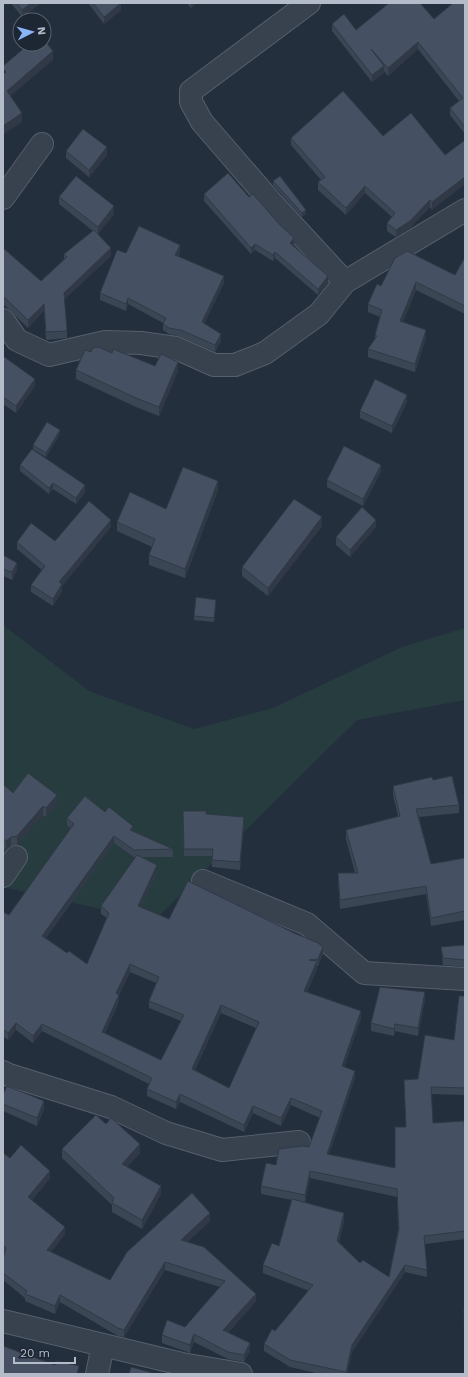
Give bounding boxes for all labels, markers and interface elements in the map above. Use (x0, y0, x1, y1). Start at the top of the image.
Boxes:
north arrow (12, 12, 52, 52)
text: N (35, 26, 48, 36)
scale bar (14, 1339, 75, 1365)
text: 20 m (20, 1346, 50, 1360)

